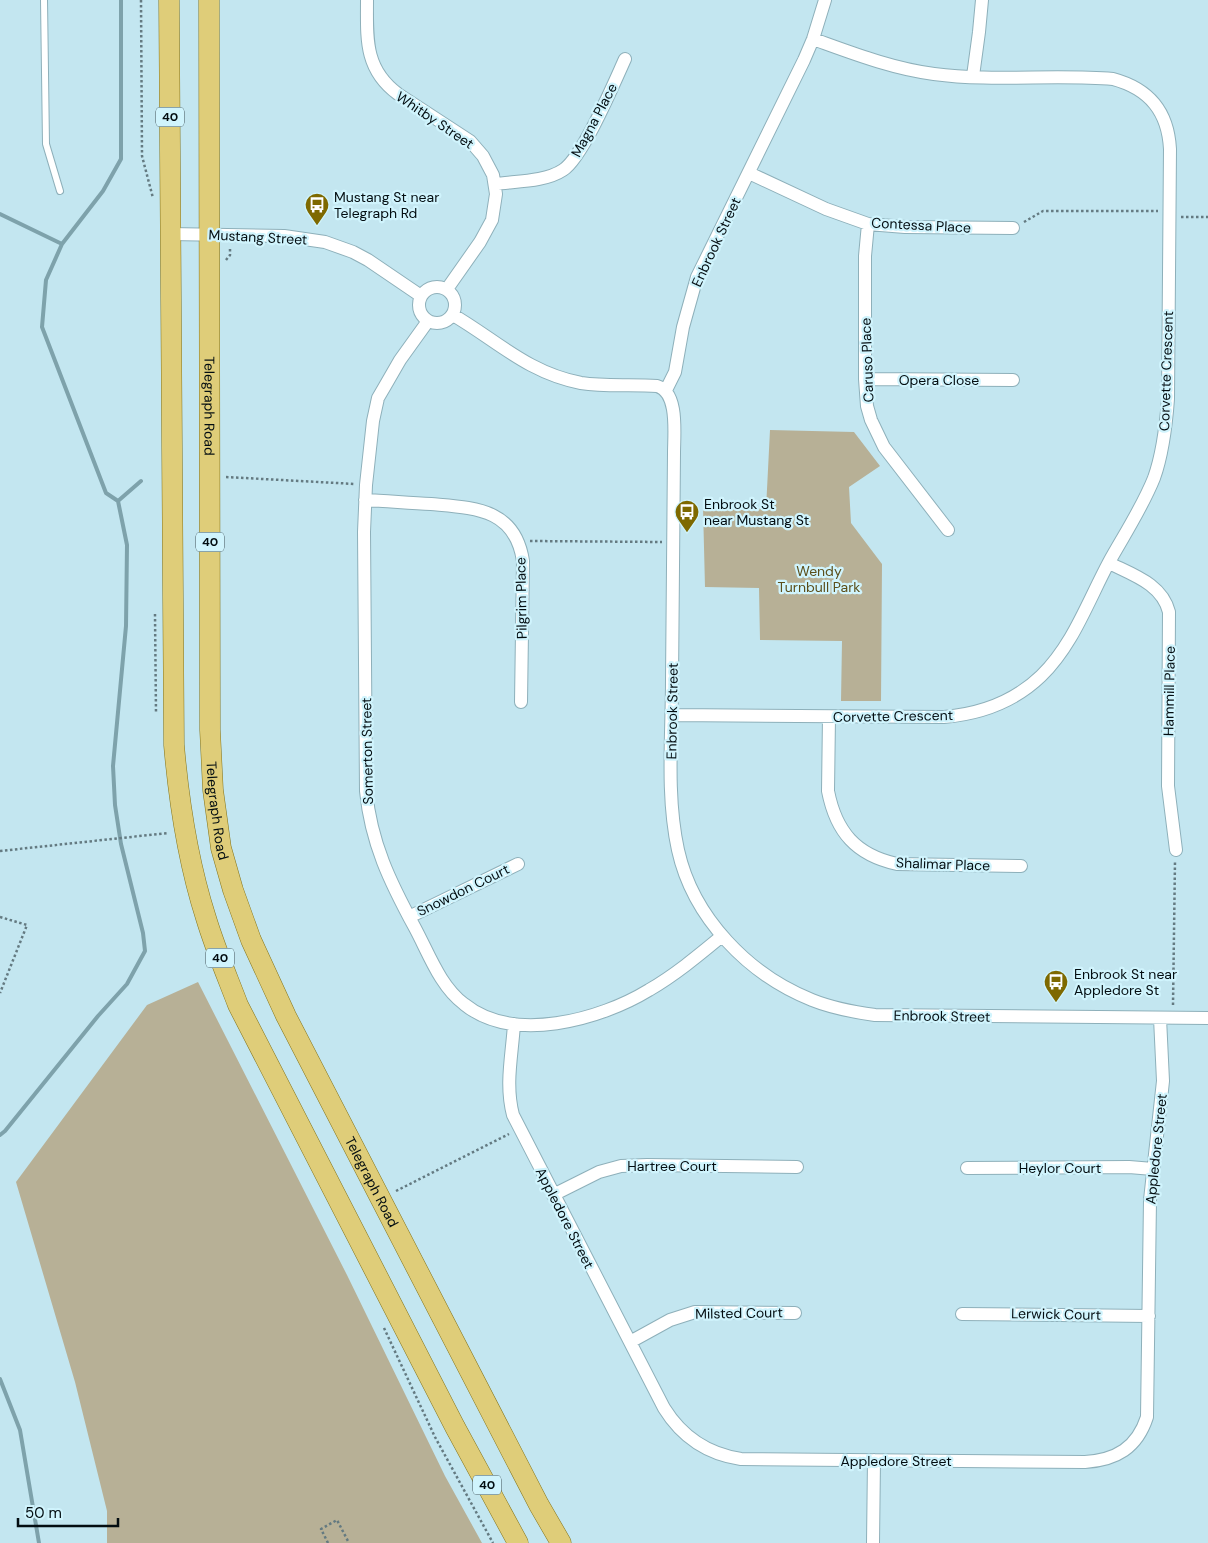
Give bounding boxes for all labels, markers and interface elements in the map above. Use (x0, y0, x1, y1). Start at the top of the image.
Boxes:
street label: Magna Place (567, 80, 621, 160)
street label: Whitby Street (393, 87, 477, 153)
road number: 40 (156, 108, 184, 126)
place label: Mustang St near Telegraph Rd (334, 188, 439, 222)
bus stop icon: Mustang St near Telegraph Rd (304, 192, 330, 226)
street label: Enbrook Street (687, 194, 745, 290)
street label: Contessa Place (871, 213, 971, 237)
street label: Mustang Street (208, 225, 308, 249)
street label: Corvette Crescent (1155, 311, 1177, 431)
street label: Caruso Place (857, 317, 877, 403)
street label: Telegraph Road (200, 356, 219, 456)
street label: Opera Close (899, 371, 979, 389)
place label: Enbrook St near Mustang St (704, 495, 809, 529)
bus stop icon: Enbrook St near Mustang St (674, 499, 700, 533)
road number: 40 (196, 532, 224, 552)
street label: Pilgrim Place (511, 557, 531, 639)
park label: Wendy Turnbull Park (778, 562, 860, 596)
street label: Hammill Place (1159, 646, 1179, 736)
street label: Enbrook Street (662, 663, 682, 759)
street label: Somerton Street (357, 697, 377, 805)
street label: Corvette Crescent (833, 706, 953, 726)
street label: Telegraph Road (203, 761, 233, 862)
street label: Shalimar Place (896, 853, 990, 875)
street label: Snowdon Court (414, 860, 512, 920)
road number: 40 (206, 948, 234, 968)
place label: Enbrook St near Appledore St (1074, 965, 1177, 999)
bus stop icon: Enbrook St near Appledore St (1043, 969, 1069, 1003)
street label: Enbrook Street (894, 1006, 990, 1026)
street label: Appledore Street (1141, 1093, 1171, 1205)
street label: Telegraph Road (341, 1134, 403, 1230)
street label: Hartree Court (627, 1157, 717, 1175)
street label: Heylor Court (1019, 1159, 1101, 1177)
street label: Appledore Street (532, 1164, 598, 1272)
street label: Milsted Court (695, 1303, 783, 1323)
street label: Lerwick Court (1011, 1304, 1101, 1324)
street label: Appledore Street (840, 1452, 952, 1470)
road number: 40 (473, 1476, 501, 1494)
scale bar (18, 1496, 118, 1528)
text: 50 m (25, 1503, 62, 1523)

